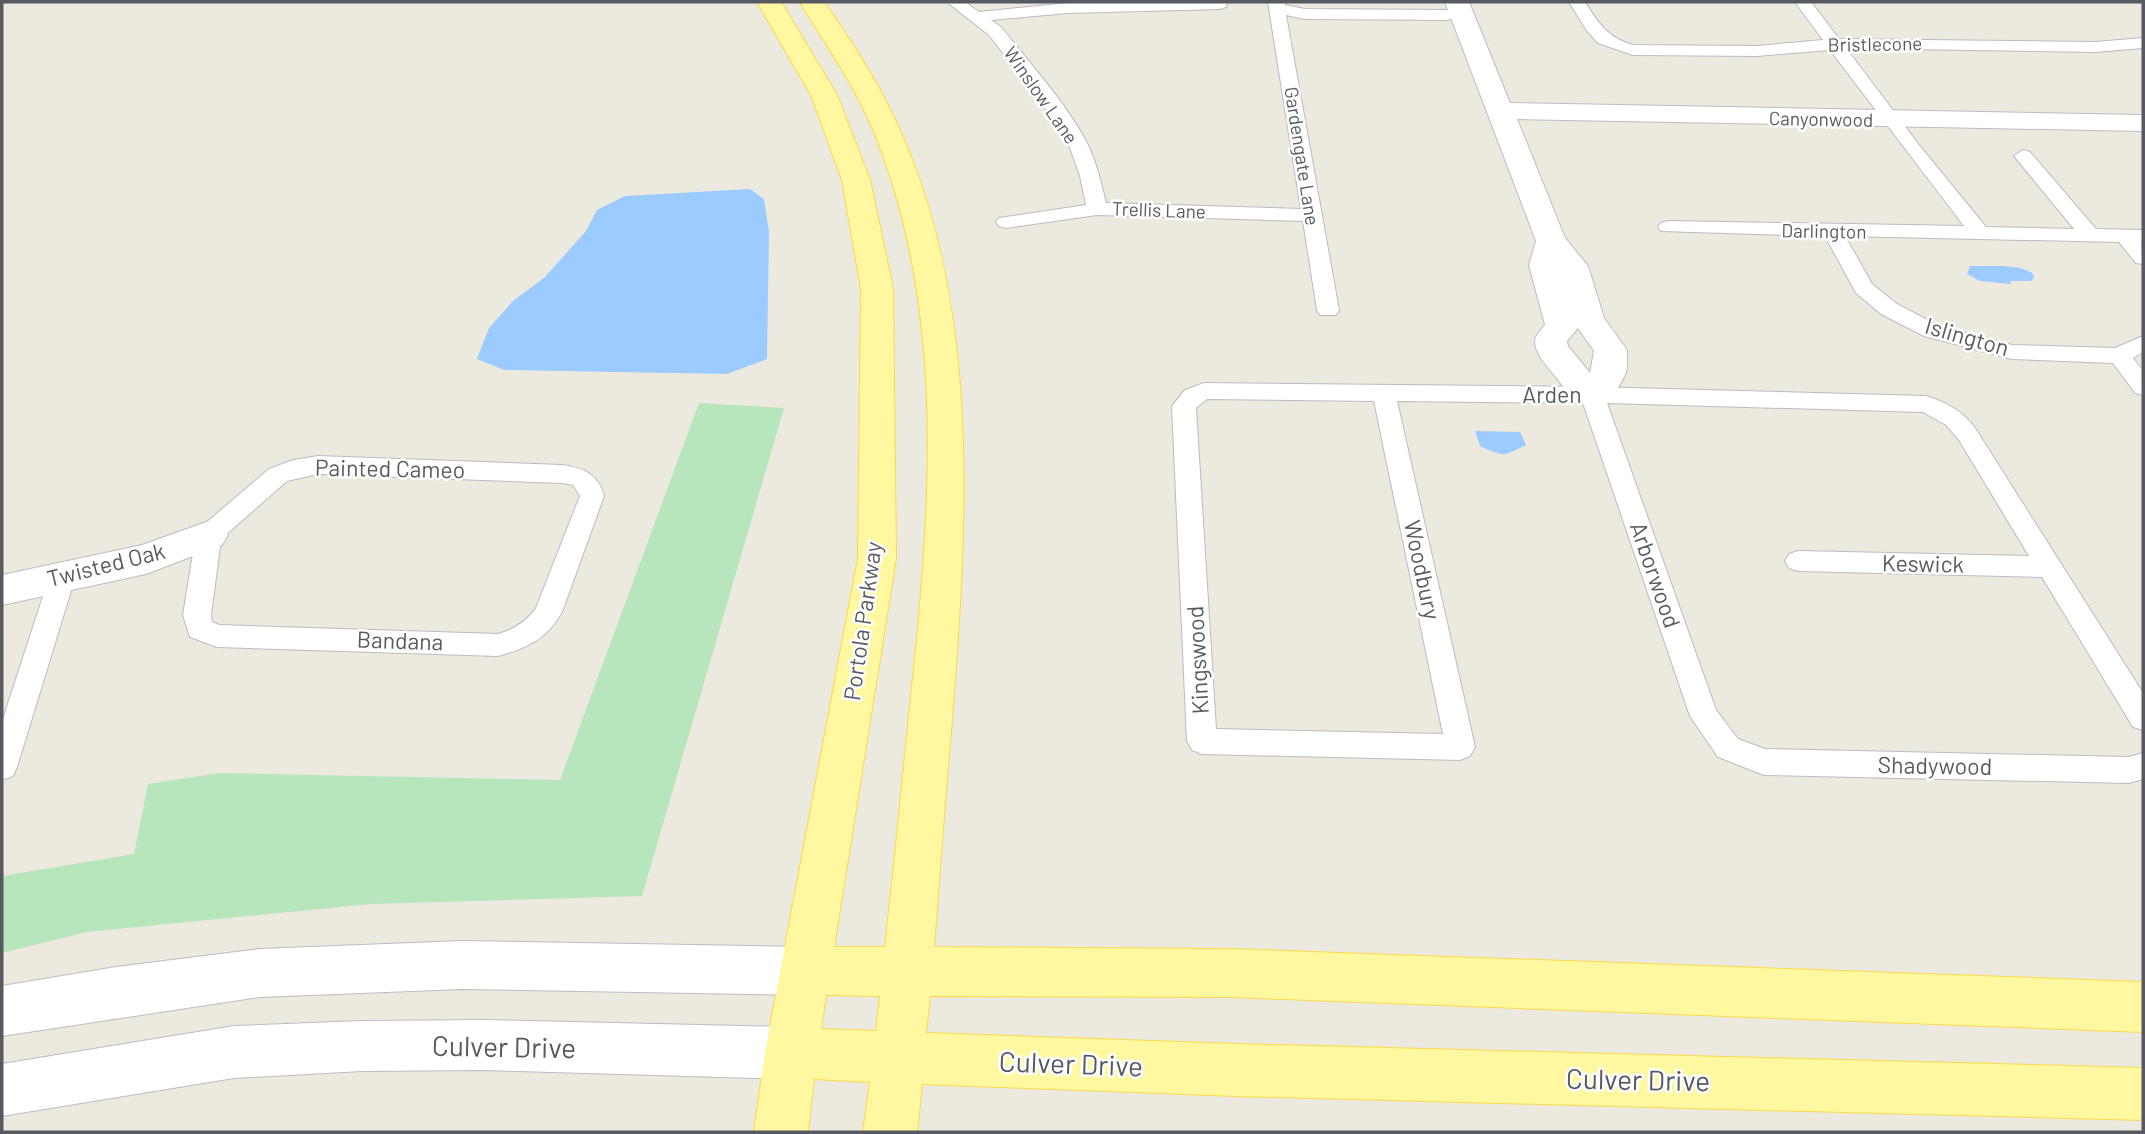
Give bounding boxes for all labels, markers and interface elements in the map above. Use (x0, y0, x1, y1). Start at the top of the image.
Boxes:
street label: Bristlecone (1827, 31, 1922, 56)
street label: Winslow Lane (999, 42, 1083, 148)
street label: Gardengate Lane (1280, 85, 1325, 227)
street label: Canyonwood (1769, 106, 1873, 131)
street label: Trellis Lane (1112, 196, 1206, 223)
street label: Darlington (1781, 218, 1867, 243)
street label: Islington (1922, 311, 2012, 361)
street label: Arden (1522, 380, 1582, 408)
street label: Painted Cameo (315, 453, 465, 483)
street label: Woodbury (1399, 517, 1447, 623)
street label: Arborwood (1625, 518, 1687, 631)
street label: Twisted Oak (44, 536, 168, 592)
street label: Portola Parkway (837, 539, 887, 702)
street label: Keswick (1882, 548, 1964, 578)
street label: Kingswood (1180, 605, 1214, 715)
street label: Bandana (356, 624, 444, 656)
street label: Shadywood (1877, 750, 1993, 780)
street label: Culver Drive (432, 1028, 576, 1064)
street label: Culver Drive (998, 1043, 1144, 1083)
street label: Culver Drive (1566, 1061, 1710, 1097)

